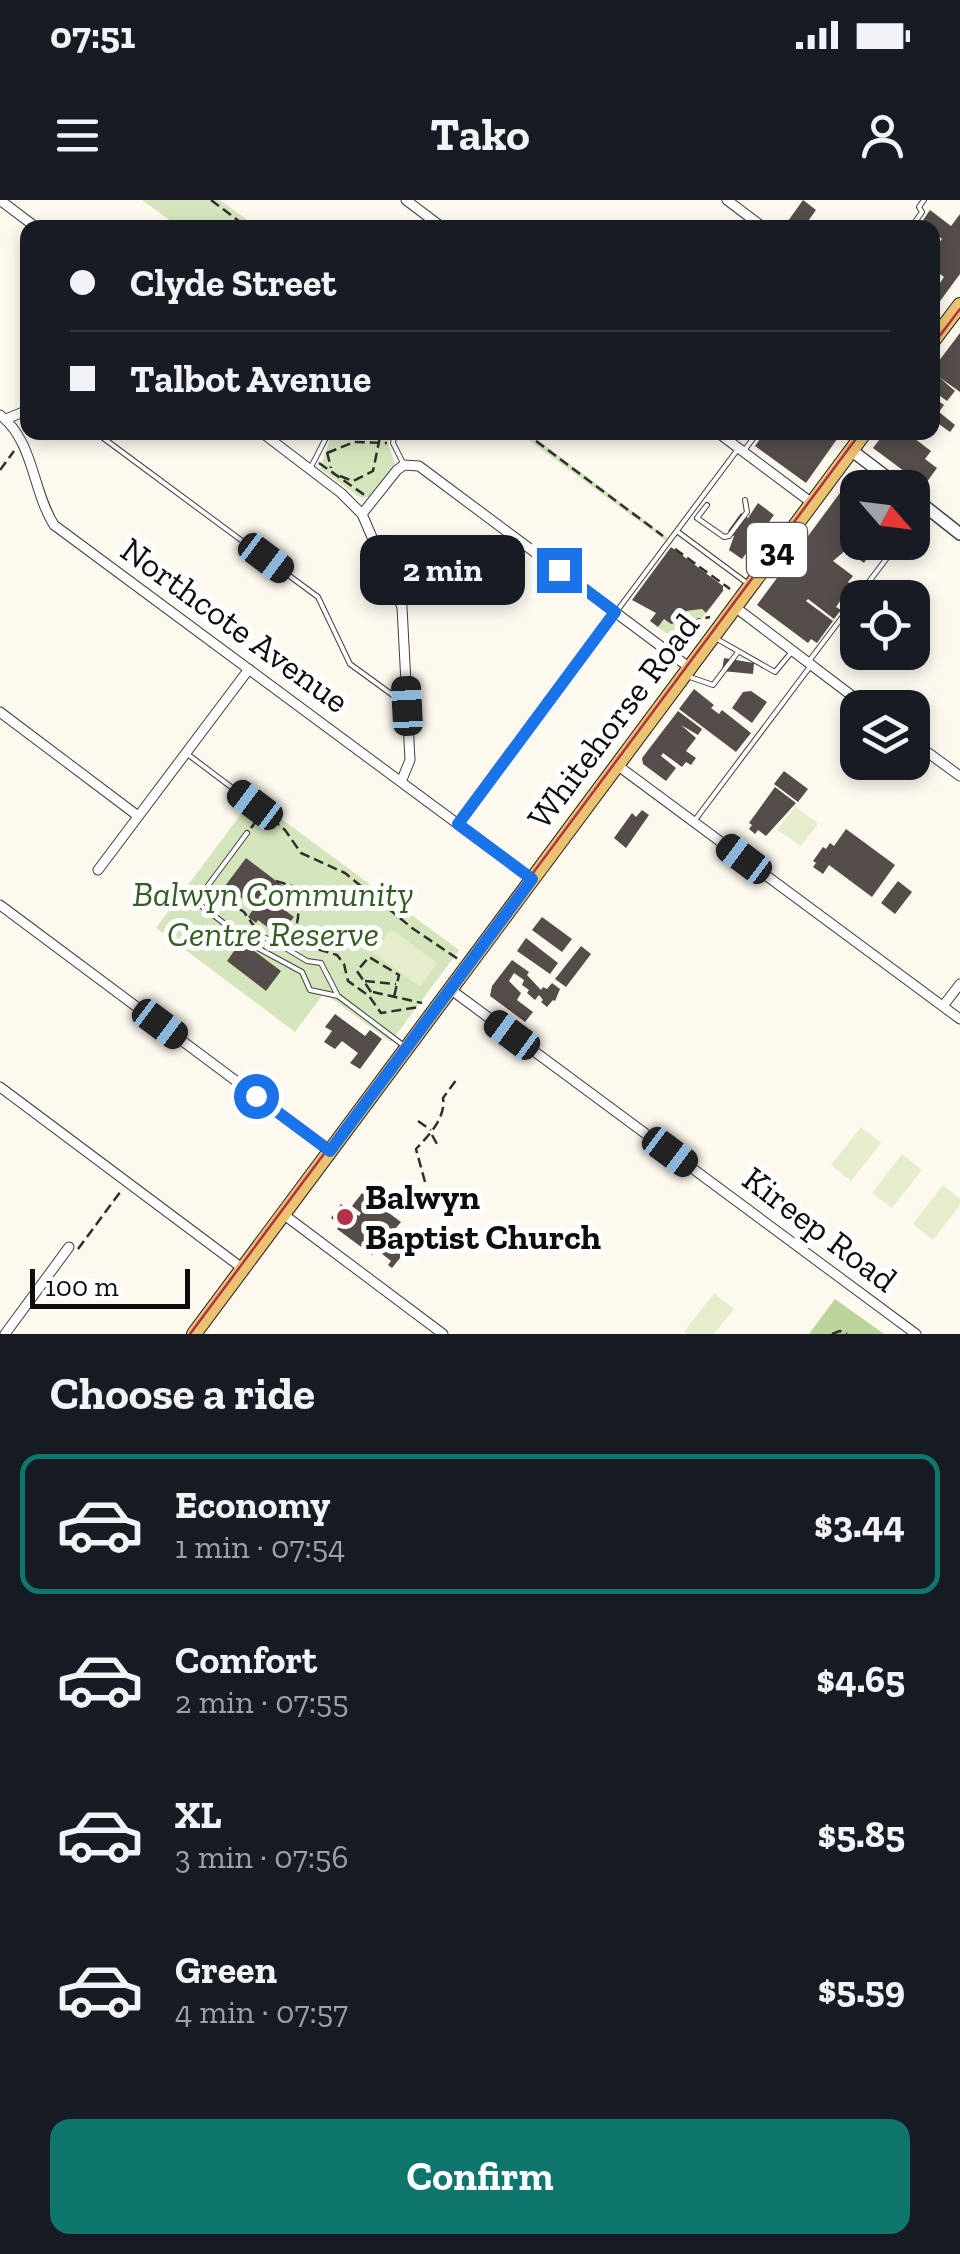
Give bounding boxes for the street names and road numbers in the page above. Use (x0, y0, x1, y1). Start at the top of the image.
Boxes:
road number: 34 (747, 523, 807, 577)
street label: Northcote Avenue (113, 528, 357, 722)
street label: Whitehorse Road (518, 605, 708, 837)
street label: Kireep Road (735, 1157, 905, 1301)

